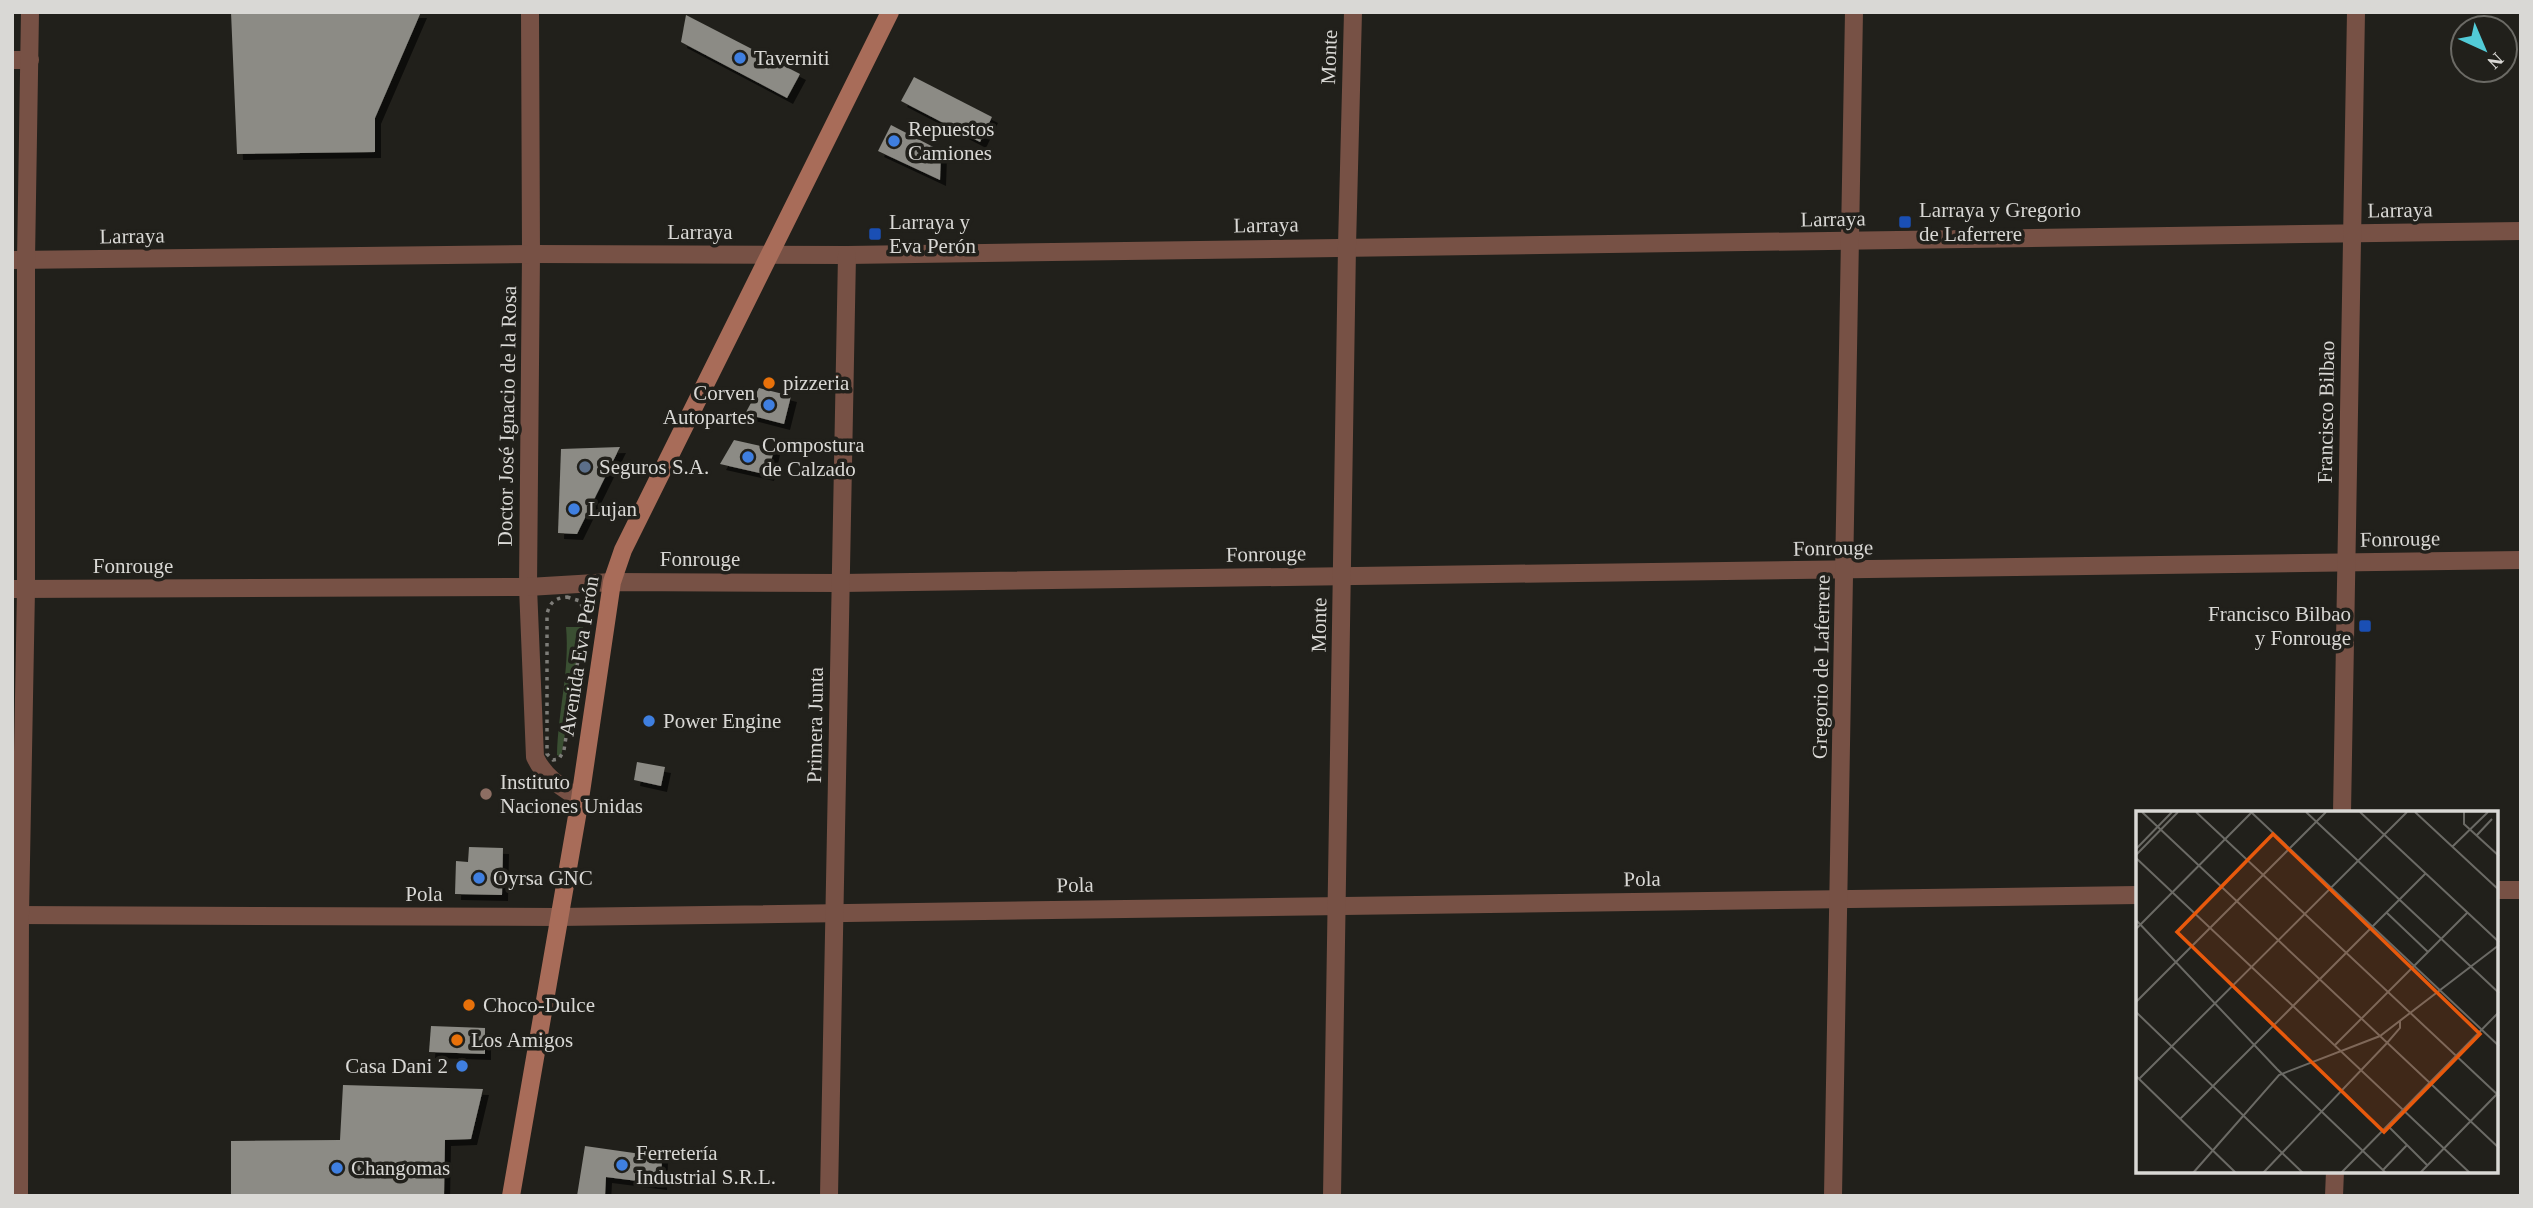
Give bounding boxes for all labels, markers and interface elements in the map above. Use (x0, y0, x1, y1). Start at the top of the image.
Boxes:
north arrow (2449, 14, 2519, 84)
street label: Monte (1316, 29, 1342, 85)
place label: Taverniti (754, 46, 830, 70)
text: N (2483, 49, 2508, 73)
marker: Taverniti (732, 50, 748, 66)
place label: Repuestos Camiones (908, 117, 994, 165)
marker: Repuestos Camiones (886, 133, 902, 149)
street label: Larraya (2367, 197, 2434, 223)
place label: Larraya y Gregorio de Laferrere (1919, 198, 2081, 246)
street label: Larraya (1800, 206, 1867, 232)
place label: Larraya y Eva Perón (889, 210, 976, 258)
street label: Larraya (1233, 212, 1300, 238)
marker: Larraya y Gregorio de Laferrere (1897, 214, 1913, 230)
street label: Larraya (667, 220, 733, 244)
street label: Larraya (99, 223, 166, 249)
marker: Larraya y Eva Perón (867, 226, 883, 242)
street label: Doctor José Ignacio de la Rosa (493, 285, 521, 547)
street label: Francisco Bilbao (2313, 340, 2339, 484)
place label: pizzeria (783, 371, 850, 395)
marker: pizzeria (761, 375, 777, 391)
place label: Corven Autopartes (663, 381, 755, 429)
marker: Corven Autopartes (761, 397, 777, 413)
place label: Compostura de Calzado (762, 433, 865, 481)
marker: Compostura de Calzado (740, 449, 756, 465)
place label: Seguros S.A. (599, 455, 709, 479)
marker: Seguros S.A. (577, 459, 593, 475)
place label: Lujan (588, 497, 637, 521)
marker: Lujan (566, 501, 582, 517)
street label: Fonrouge (2360, 526, 2440, 552)
street label: Fonrouge (1793, 535, 1873, 561)
street label: Fonrouge (1226, 541, 1306, 567)
street label: Fonrouge (660, 547, 740, 571)
street label: Fonrouge (93, 554, 173, 578)
street label: Avenida Eva Perón (554, 574, 604, 738)
street label: Gregorio de Laferrere (1807, 575, 1835, 759)
street label: Monte (1307, 597, 1331, 653)
place label: Francisco Bilbao y Fonrouge (2208, 602, 2351, 650)
marker: Francisco Bilbao y Fonrouge (2357, 618, 2373, 634)
street label: Primera Junta (802, 666, 828, 783)
place label: Power Engine (663, 709, 781, 733)
marker: Power Engine (641, 713, 657, 729)
place label: Instituto Naciones Unidas (500, 770, 643, 818)
marker: Instituto Naciones Unidas (478, 786, 494, 802)
inset map (2136, 811, 2498, 1173)
place label: Oyrsa GNC (493, 866, 593, 890)
street label: Pola (1623, 867, 1662, 891)
marker: Oyrsa GNC (471, 870, 487, 886)
street label: Pola (1056, 873, 1095, 897)
street label: Pola (405, 882, 443, 906)
place label: Choco-Dulce (483, 993, 595, 1017)
marker: Choco-Dulce (461, 997, 477, 1013)
place label: Los Amigos (471, 1028, 573, 1052)
marker: Los Amigos (449, 1032, 465, 1048)
place label: Casa Dani 2 (345, 1054, 448, 1078)
marker: Casa Dani 2 (454, 1058, 470, 1074)
place label: Ferretería Industrial S.R.L. (636, 1141, 776, 1189)
place label: Changomas (351, 1156, 450, 1180)
marker: Ferretería Industrial S.R.L. (614, 1157, 630, 1173)
marker: Changomas (329, 1160, 345, 1176)

